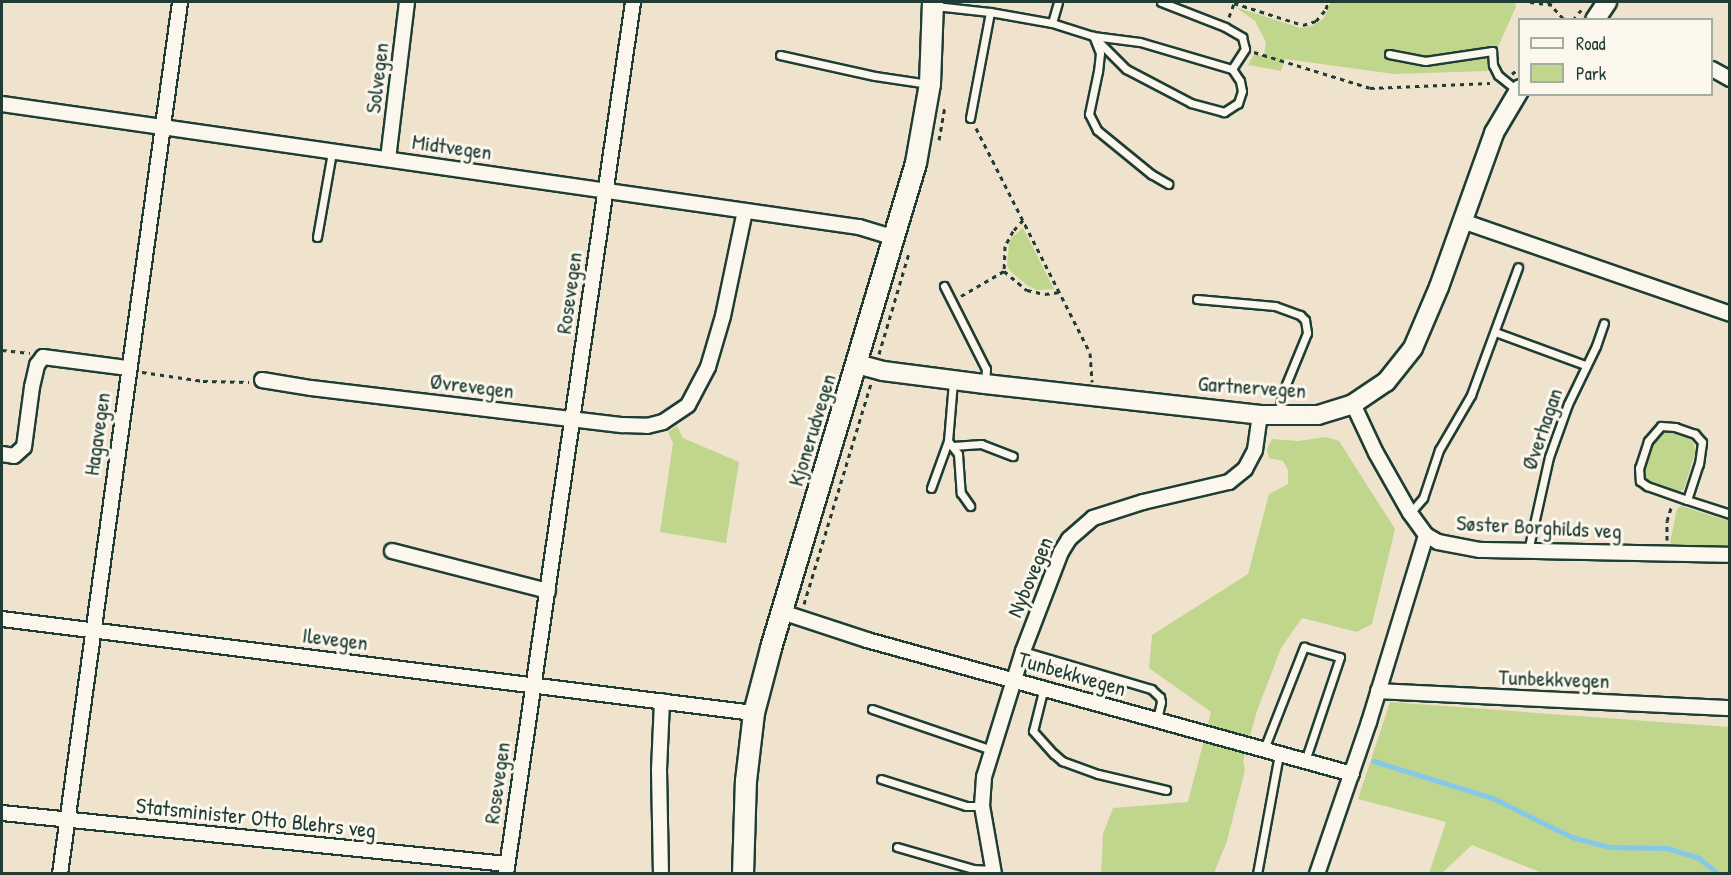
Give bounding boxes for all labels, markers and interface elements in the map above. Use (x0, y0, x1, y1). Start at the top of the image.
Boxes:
legend (1518, 18, 1713, 96)
text: Road (1576, 31, 1606, 56)
street label: Solvegen (360, 41, 394, 115)
text: Park (1576, 61, 1606, 86)
street label: Midtvegen (410, 128, 494, 166)
street label: Rosevegen (550, 250, 588, 336)
street label: Øvrevegen (428, 368, 516, 404)
street label: Gartnervegen (1197, 370, 1307, 404)
street label: Kjonerudvegen (782, 371, 842, 489)
street label: Øverhagan (1516, 385, 1568, 473)
street label: Hagavegen (78, 391, 116, 477)
street label: Søster Borghilds veg (1456, 509, 1622, 545)
street label: Nybovegen (1001, 533, 1059, 621)
street label: Ilevegen (301, 622, 369, 656)
street label: Tunbekkvegen (1015, 646, 1129, 702)
street label: Tunbekkvegen (1498, 664, 1610, 694)
street label: Rosevegen (478, 740, 516, 826)
street label: Statsminister Otto Blehrs veg (135, 792, 377, 844)

